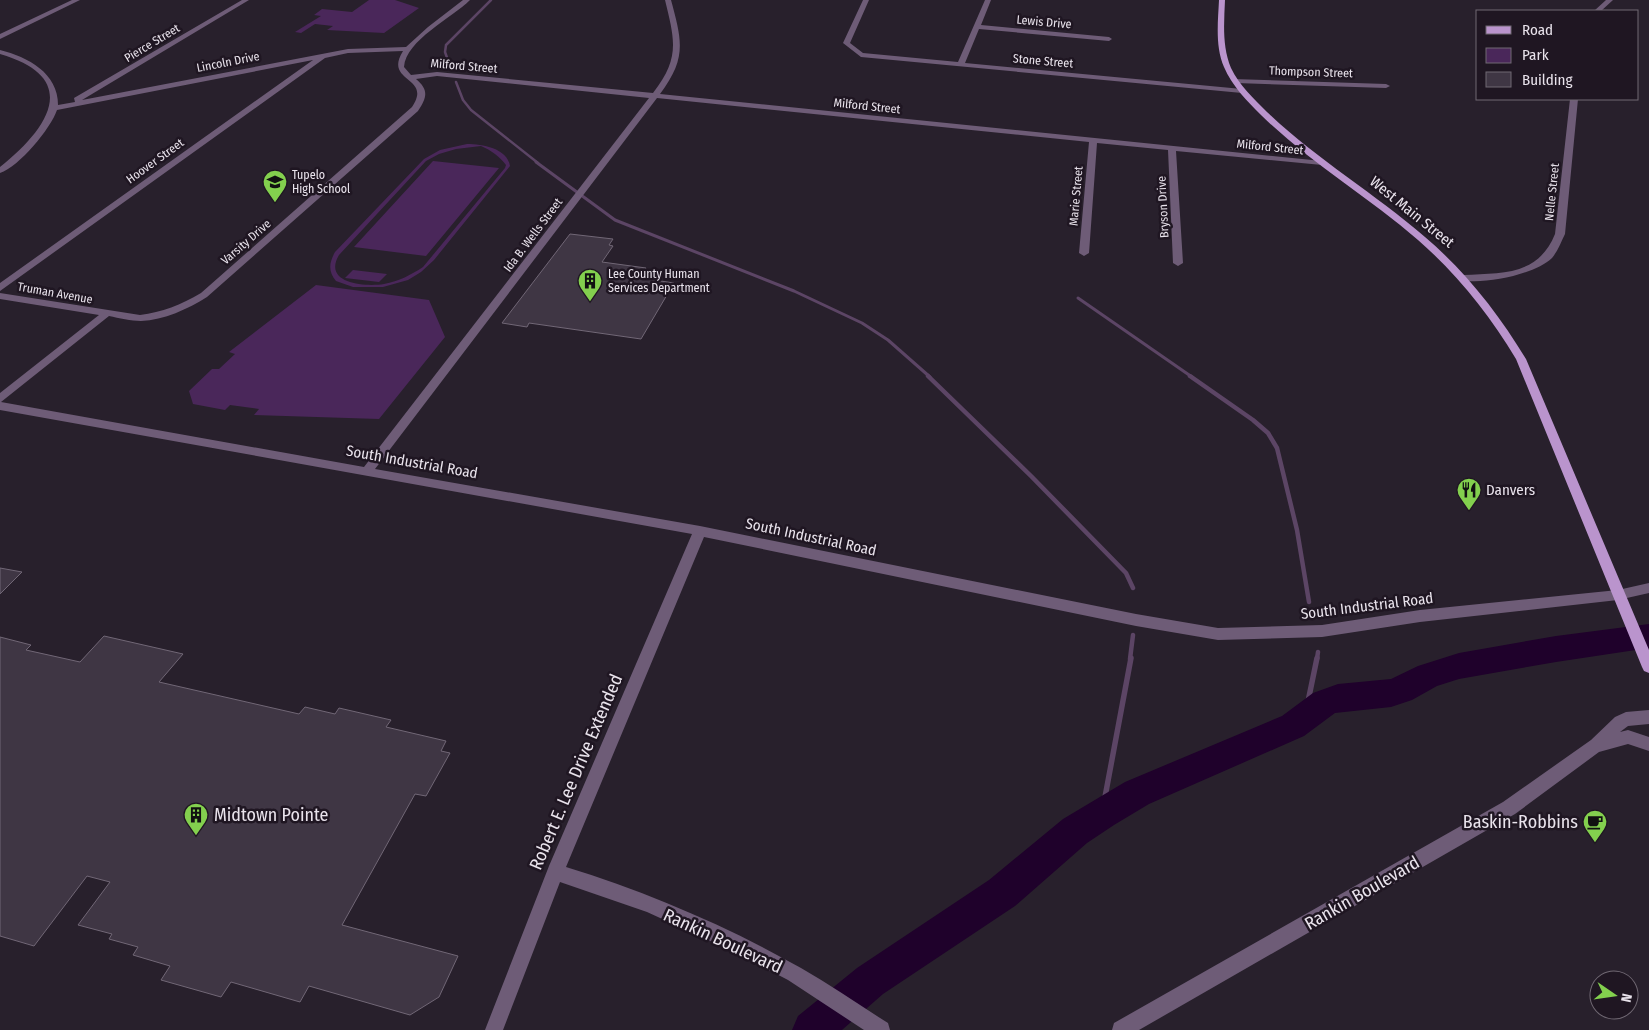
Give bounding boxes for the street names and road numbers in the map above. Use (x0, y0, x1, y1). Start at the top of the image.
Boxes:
street label: Lewis Drive (1016, 13, 1072, 31)
street label: Pierce Street (122, 21, 182, 65)
street label: Lincoln Drive (195, 49, 261, 75)
street label: Stone Street (1012, 51, 1074, 71)
street label: Milford Street (430, 56, 498, 76)
street label: Thompson Street (1269, 64, 1353, 80)
street label: Milford Street (833, 96, 901, 116)
street label: Hoover Street (124, 135, 187, 187)
street label: Milford Street (1236, 137, 1304, 157)
street label: Nelle Street (1542, 162, 1562, 221)
street label: Marie Street (1066, 165, 1086, 226)
street label: West Main Street (1366, 172, 1458, 252)
street label: Bryson Drive (1154, 176, 1172, 238)
street label: Ida B. Wells Street (501, 195, 565, 275)
street label: Varsity Drive (218, 217, 274, 267)
street label: Truman Avenue (16, 280, 94, 307)
street label: South Industrial Road (345, 442, 479, 482)
street label: South Industrial Road (744, 514, 878, 560)
street label: South Industrial Road (1300, 589, 1434, 623)
street label: Robert E. Lee Drive Extended (525, 671, 627, 873)
street label: Rankin Boulevard (1301, 851, 1423, 935)
street label: Rankin Boulevard (660, 904, 786, 978)

